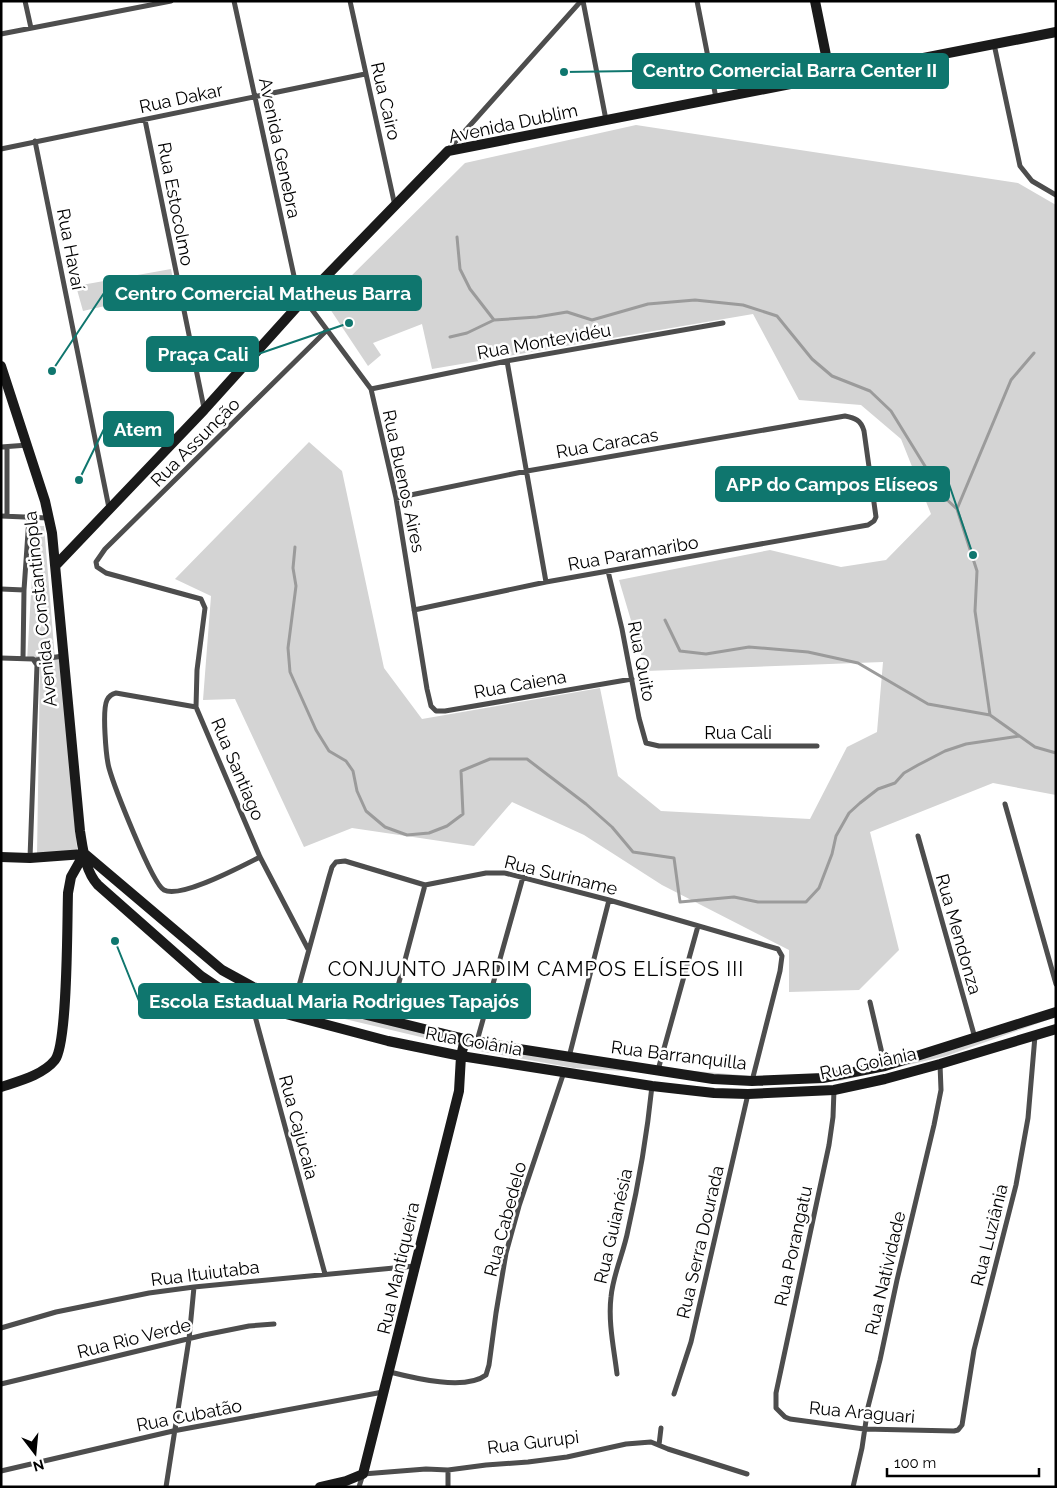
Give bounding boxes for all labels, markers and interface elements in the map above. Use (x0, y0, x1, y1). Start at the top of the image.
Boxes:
callout: Centro Comercial Barra Center II (633, 54, 948, 88)
text: Centro Comercial Barra Center II (643, 59, 937, 81)
street label: Rua Cairo (367, 60, 405, 142)
street label: Avenida Genebra (255, 76, 305, 220)
street label: Rua Dakar (137, 79, 225, 117)
street label: Avenida Dublim (447, 99, 579, 147)
street label: Rua Estocolmo (154, 140, 198, 268)
street label: Rua Havaí (53, 206, 89, 292)
callout: Centro Comercial Matheus Barra (104, 276, 421, 310)
text: Centro Comercial Matheus Barra (115, 282, 411, 304)
street label: Rua Montevidéu (475, 319, 613, 363)
callout: Praça Cali (147, 337, 258, 371)
text: Praça Cali (157, 343, 249, 365)
street label: Rua Assunção (146, 393, 244, 491)
street label: Rua Buenos Aires (379, 408, 429, 555)
callout: Atem (104, 412, 173, 446)
text: Atem (114, 418, 162, 440)
street label: Rua Caracas (554, 424, 660, 462)
callout: APP do Campos Elíseos (716, 467, 949, 501)
text: APP do Campos Elíseos (726, 473, 938, 495)
street label: Avenida Constantinopla (19, 510, 61, 708)
street label: Rua Paramaribo (566, 531, 700, 575)
street label: Rua Quito (624, 619, 660, 703)
street label: Rua Caiena (472, 666, 568, 702)
street label: Rua Santiago (207, 715, 269, 824)
street label: Rua Cali (704, 722, 772, 743)
street label: Rua Suriname (502, 851, 620, 899)
street label: Rua Mendonza (932, 871, 986, 997)
district label: CONJUNTO JARDIM CAMPOS ELÍSEOS III (328, 957, 744, 981)
callout: Escola Estadual Maria Rodrigues Tapajós (139, 984, 530, 1018)
text: Escola Estadual Maria Rodrigues Tapajós (149, 990, 519, 1012)
street label: Rua Goiânia (424, 1022, 524, 1060)
street label: Rua Barranquilla (610, 1036, 748, 1074)
street label: Rua Goiânia (818, 1043, 918, 1083)
street label: Rua Cajucaia (275, 1073, 323, 1181)
street label: Rua Cabedelo (480, 1159, 530, 1279)
street label: Rua Serra Dourada (672, 1163, 728, 1321)
street label: Rua Guianésia (590, 1166, 636, 1286)
street label: Rua Luziânia (966, 1182, 1012, 1288)
street label: Rua Porangatu (770, 1184, 816, 1308)
street label: Rua Mantiqueira (373, 1200, 423, 1336)
street label: Rua Natividade (861, 1209, 910, 1337)
street label: Rua Ituiutaba (150, 1256, 260, 1290)
street label: Rua Rio Verde (75, 1314, 193, 1362)
street label: Rua Cubatão (134, 1394, 244, 1436)
street label: Rua Araguari (808, 1397, 916, 1427)
street label: Rua Gurupi (486, 1426, 580, 1458)
north arrow (10, 1428, 60, 1478)
scale bar (887, 1446, 1040, 1478)
text: 100 m (894, 1454, 936, 1472)
text: N (31, 1456, 46, 1475)

